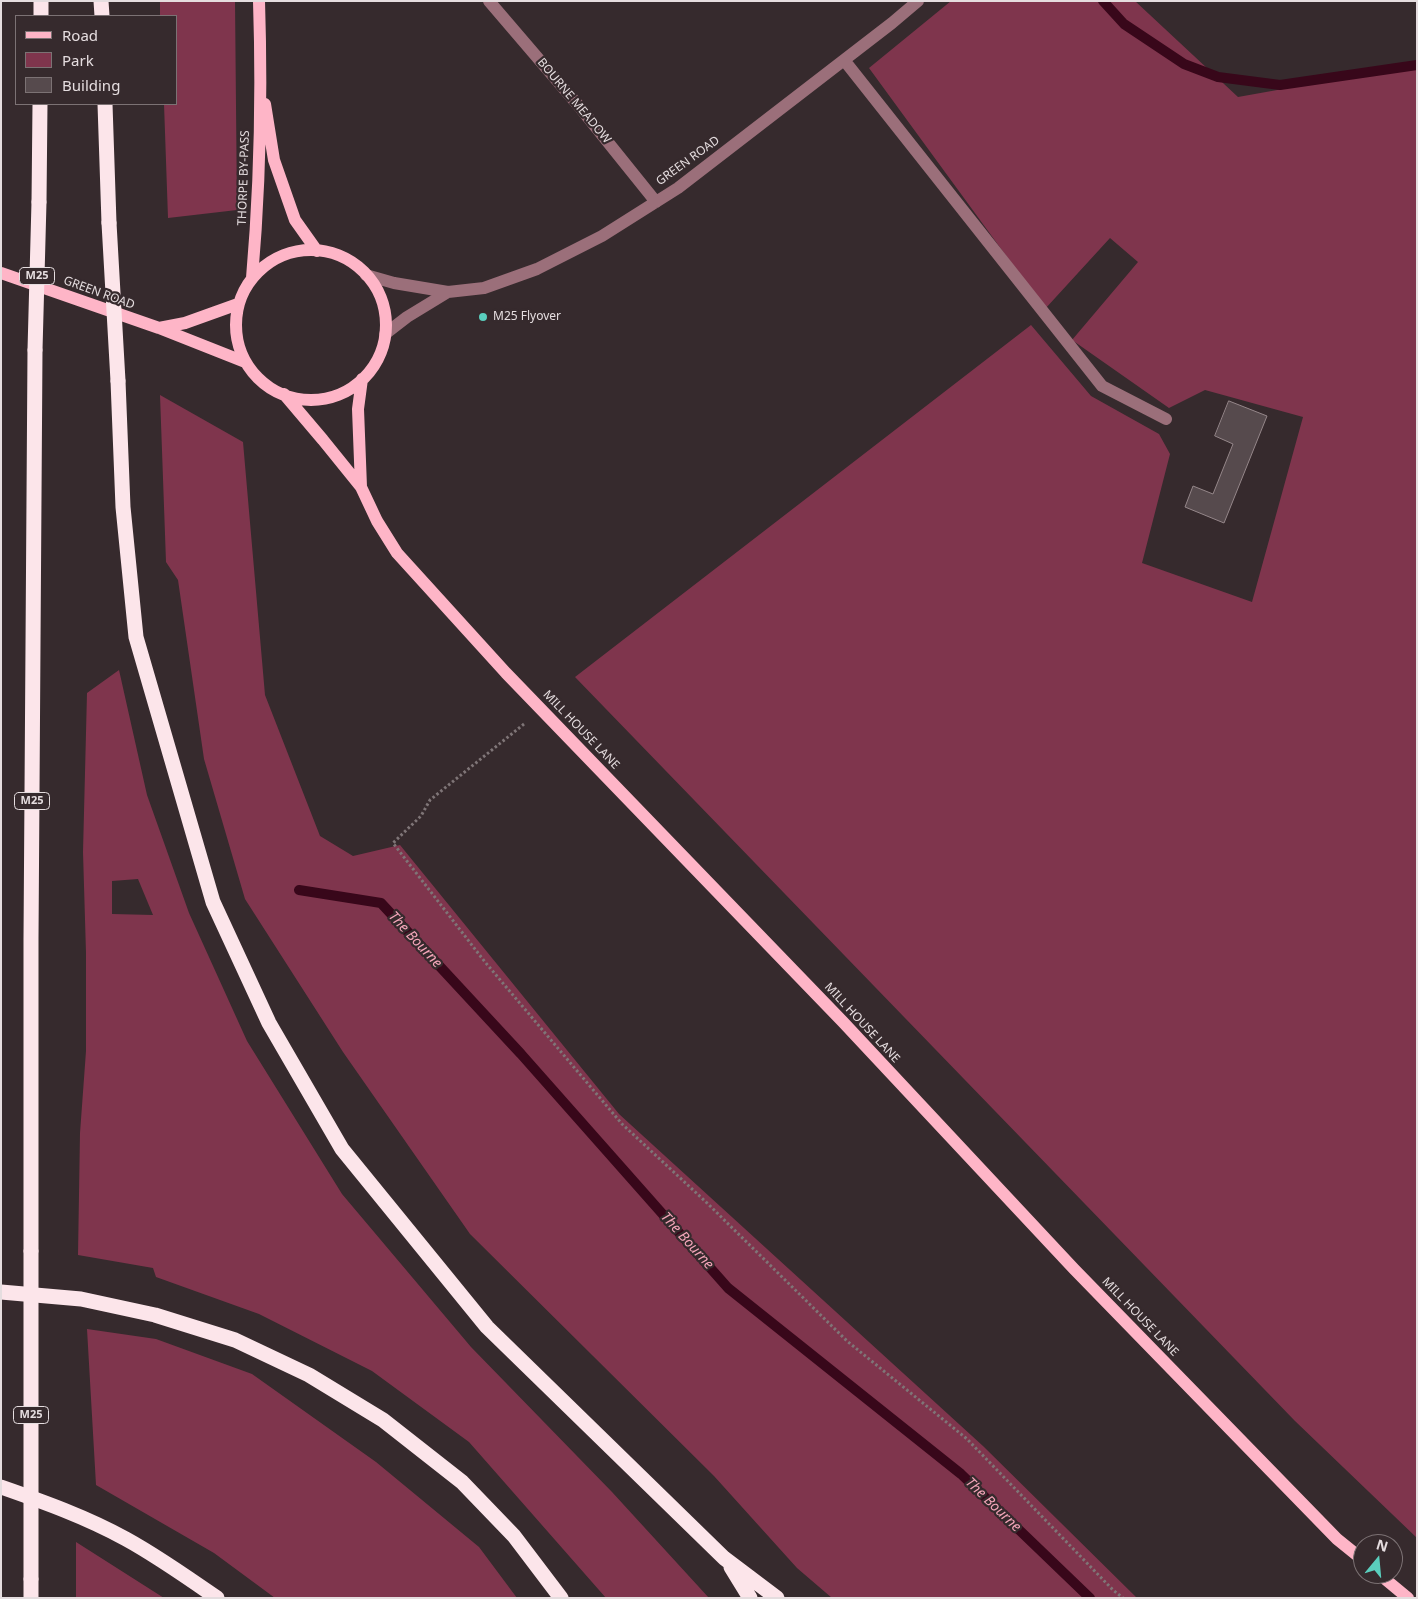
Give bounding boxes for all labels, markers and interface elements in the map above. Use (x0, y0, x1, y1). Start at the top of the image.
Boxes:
legend (15, 15, 178, 105)
text: Road (62, 25, 98, 45)
text: Park (62, 50, 94, 70)
street label: BOURNE MEADOW (534, 55, 614, 147)
text: Building (62, 75, 120, 95)
street label: THORPE BY-PASS (235, 130, 253, 226)
street label: GREEN ROAD (654, 133, 722, 189)
road number: M25 (20, 268, 54, 284)
street label: GREEN ROAD (61, 273, 137, 313)
place label: M25 Flyover (493, 310, 561, 324)
marker: M25 Flyover (477, 311, 489, 323)
street label: MILL HOUSE LANE (540, 688, 622, 772)
road number: M25 (15, 792, 50, 809)
water label: The Bourne (385, 908, 445, 972)
street label: MILL HOUSE LANE (821, 980, 903, 1066)
water label: The Bourne (657, 1209, 717, 1273)
street label: MILL HOUSE LANE (1099, 1275, 1181, 1359)
road number: M25 (14, 1406, 48, 1424)
water label: The Bourne (962, 1474, 1024, 1536)
north arrow (1353, 1534, 1403, 1584)
text: N (1374, 1534, 1390, 1556)

